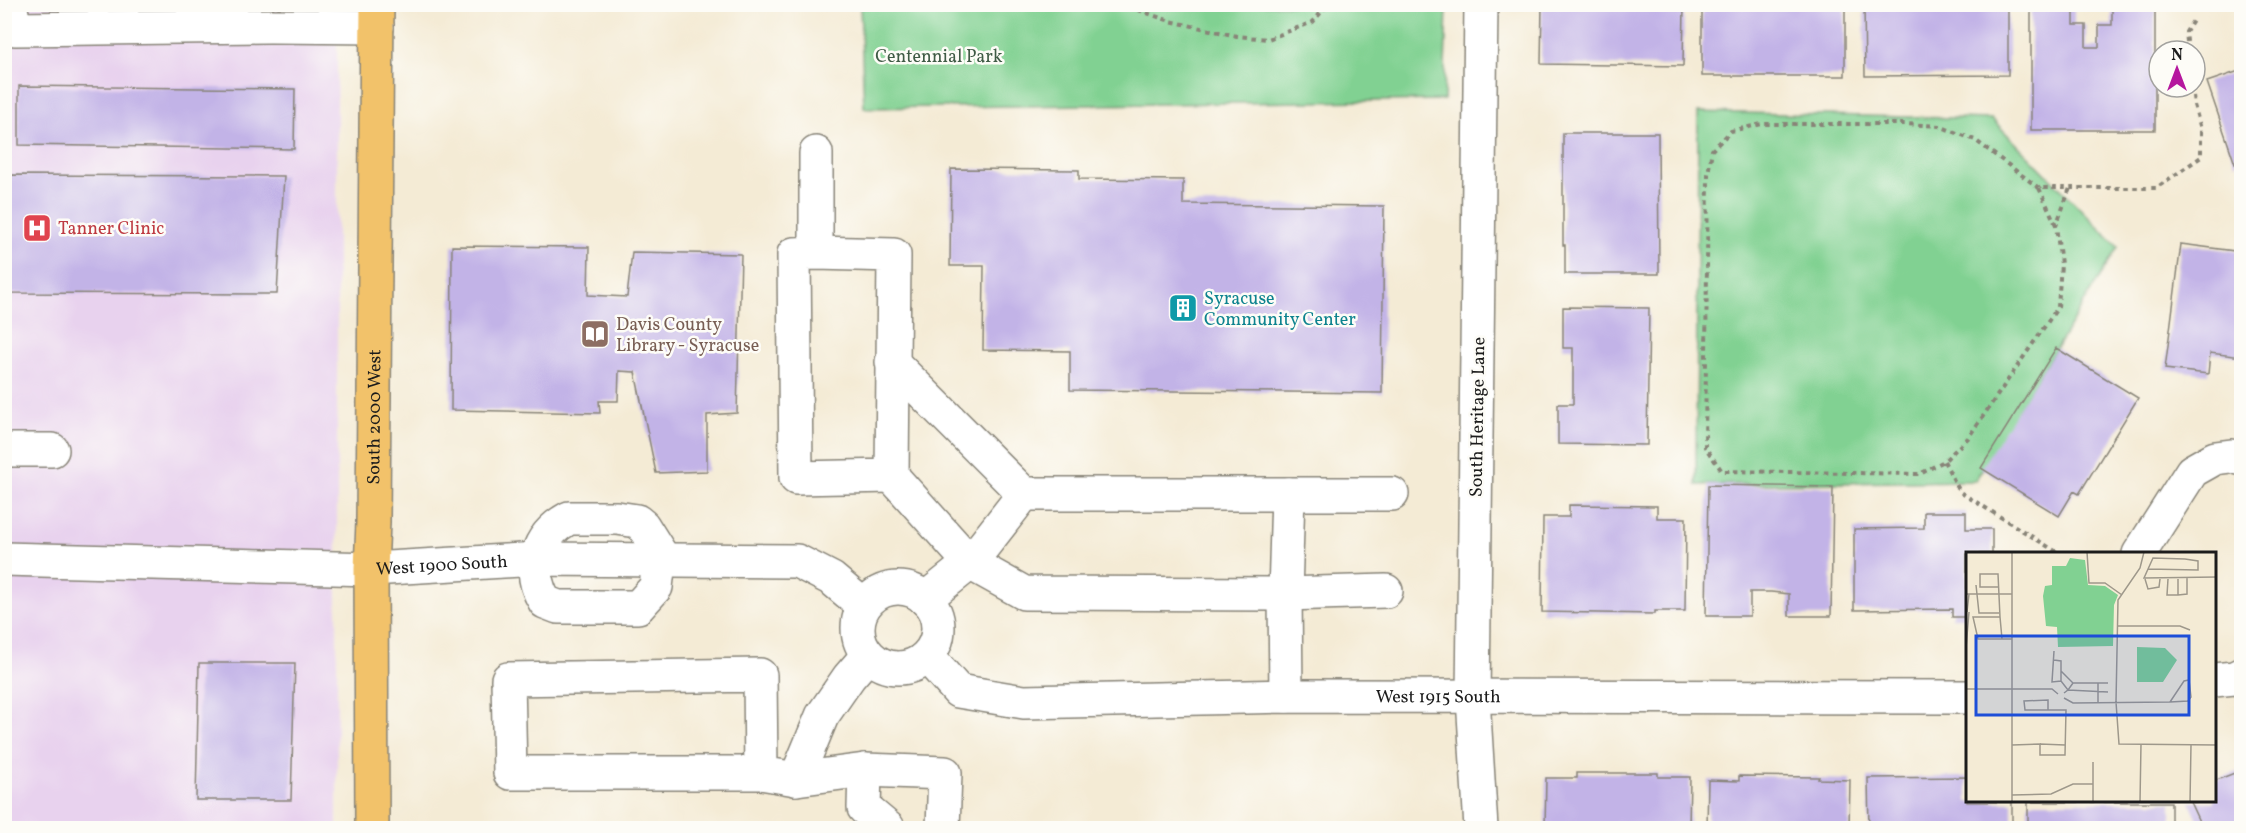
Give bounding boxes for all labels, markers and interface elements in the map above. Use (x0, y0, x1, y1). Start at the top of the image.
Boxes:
north arrow (2147, 39, 2207, 99)
park label: Centennial Park (875, 45, 1003, 70)
text: N (2171, 45, 2183, 67)
hospital icon: Tanner Clinic (21, 212, 53, 244)
place label: Tanner Clinic (58, 217, 164, 242)
place label: Syracuse Community Center (1204, 287, 1356, 333)
building icon: Syracuse Community Center (1167, 292, 1199, 324)
place label: Davis County Library - Syracuse (616, 313, 759, 359)
library icon: Davis County Library - Syracuse (579, 318, 611, 350)
street label: South Heritage Lane (1465, 337, 1492, 497)
street label: South 2000 West (362, 349, 388, 485)
street label: West 1900 South (375, 550, 509, 583)
inset map (1966, 552, 2216, 803)
street label: West 1915 South (1376, 685, 1501, 710)

